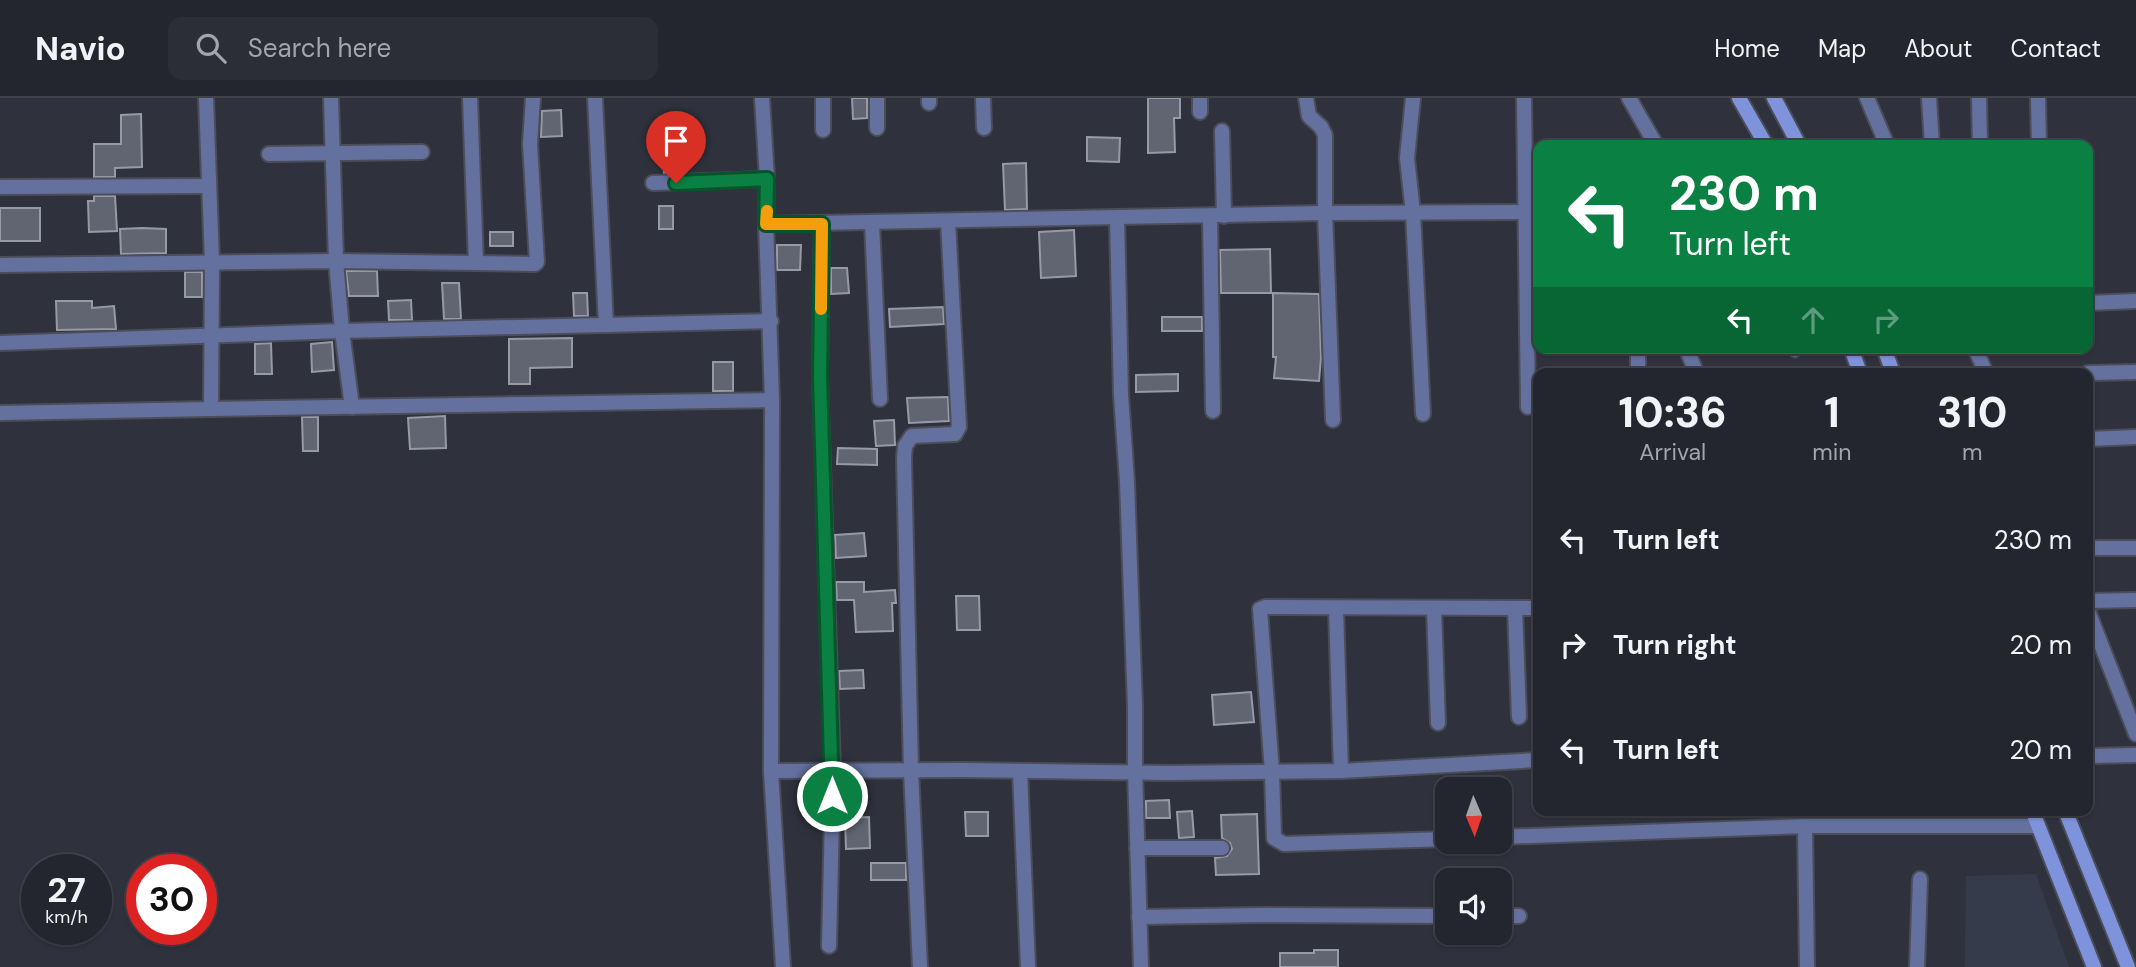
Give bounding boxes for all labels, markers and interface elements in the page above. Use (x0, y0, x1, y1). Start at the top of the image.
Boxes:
search box (168, 17, 658, 80)
text: Navio (35, 27, 126, 70)
icon: search (192, 29, 230, 67)
text: Search here (248, 31, 391, 65)
text: Home (1714, 33, 1780, 64)
text: Map (1818, 33, 1866, 64)
text: About (1904, 33, 1973, 64)
text: Contact (2011, 33, 2101, 64)
pin (646, 111, 706, 183)
icon: arrive (657, 122, 695, 160)
text: 230 m (1669, 161, 1819, 225)
icon: left (1554, 168, 1645, 259)
text: Turn left (1669, 223, 1791, 265)
icon: left (1721, 301, 1759, 339)
icon: ahead (1794, 301, 1832, 339)
icon: right (1867, 301, 1905, 339)
text: 10:36 (1619, 385, 1727, 440)
text: 1 (1824, 385, 1840, 440)
text: 310 (1937, 385, 2007, 440)
text: Arrival (1639, 437, 1706, 467)
text: min (1812, 437, 1852, 467)
text: m (1962, 437, 1982, 467)
icon: left (1554, 521, 1592, 559)
text: Turn left (1613, 523, 1720, 557)
text: 230 m (1994, 523, 2072, 557)
icon: right (1554, 626, 1592, 664)
text: Turn right (1613, 628, 1737, 662)
text: 20 m (2009, 628, 2072, 662)
icon: left (1554, 731, 1592, 769)
text: Turn left (1613, 733, 1720, 767)
text: 20 m (2009, 733, 2072, 767)
position arrow (795, 759, 869, 833)
north arrow (1435, 777, 1512, 854)
map controls (1435, 777, 1512, 945)
speed limit sign: 30 (126, 854, 217, 945)
text: 27 (47, 867, 86, 913)
button: sound (1435, 868, 1512, 945)
text: km/h (45, 905, 88, 929)

